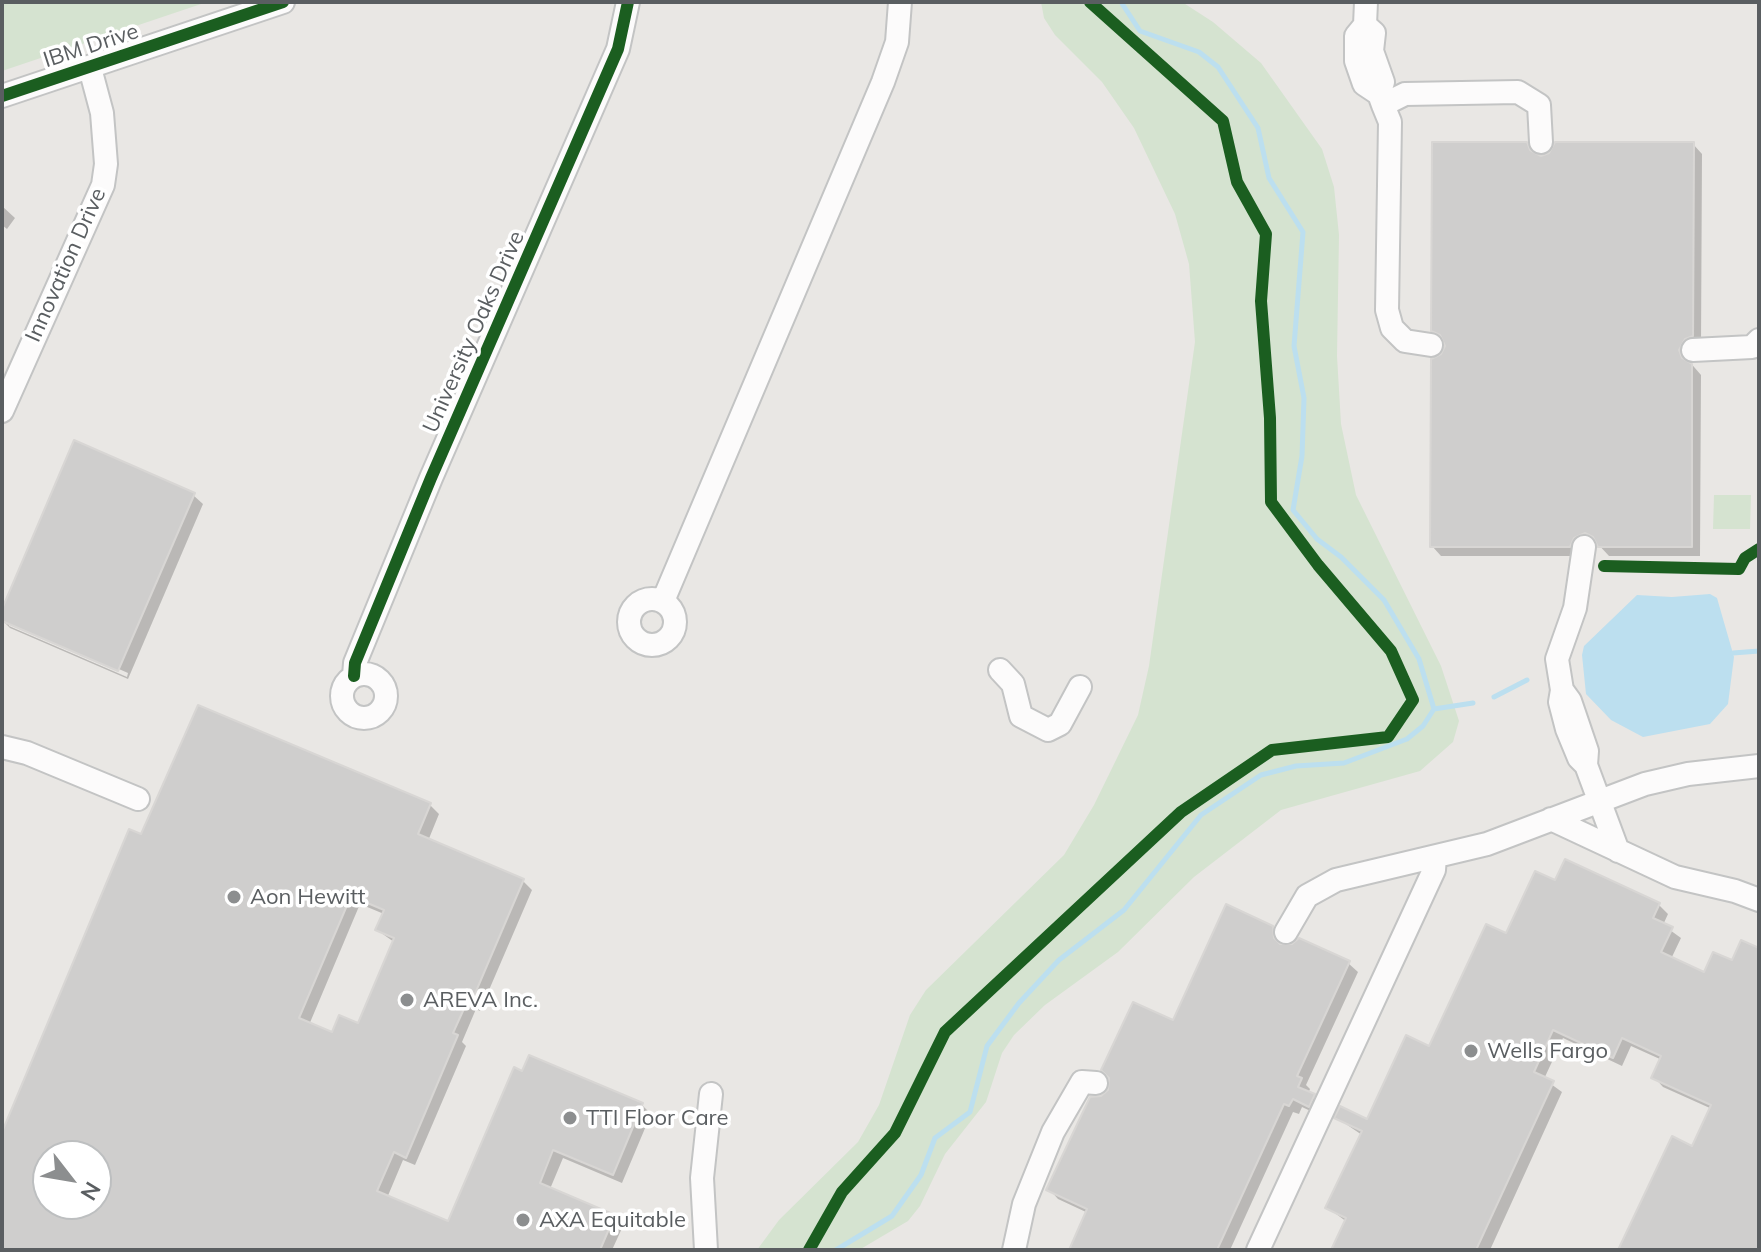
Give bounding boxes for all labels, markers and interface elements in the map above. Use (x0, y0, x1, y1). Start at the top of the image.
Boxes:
street label: IBM Drive (40, 18, 142, 74)
street label: Innovation Drive (20, 184, 112, 346)
street label: University Oaks Drive (418, 227, 530, 437)
place label: Aon Hewitt (250, 884, 365, 910)
marker: Aon Hewitt (225, 888, 243, 906)
place label: AREVA Inc. (423, 987, 538, 1013)
marker: AREVA Inc. (398, 991, 416, 1009)
place label: Wells Fargo (1487, 1038, 1608, 1064)
marker: Wells Fargo (1462, 1042, 1480, 1060)
place label: TTI Floor Care (586, 1105, 728, 1131)
marker: TTI Floor Care (561, 1109, 579, 1127)
north arrow (32, 1140, 112, 1220)
text: N (75, 1177, 107, 1206)
place label: AXA Equitable (539, 1207, 686, 1233)
marker: AXA Equitable (514, 1211, 532, 1229)

